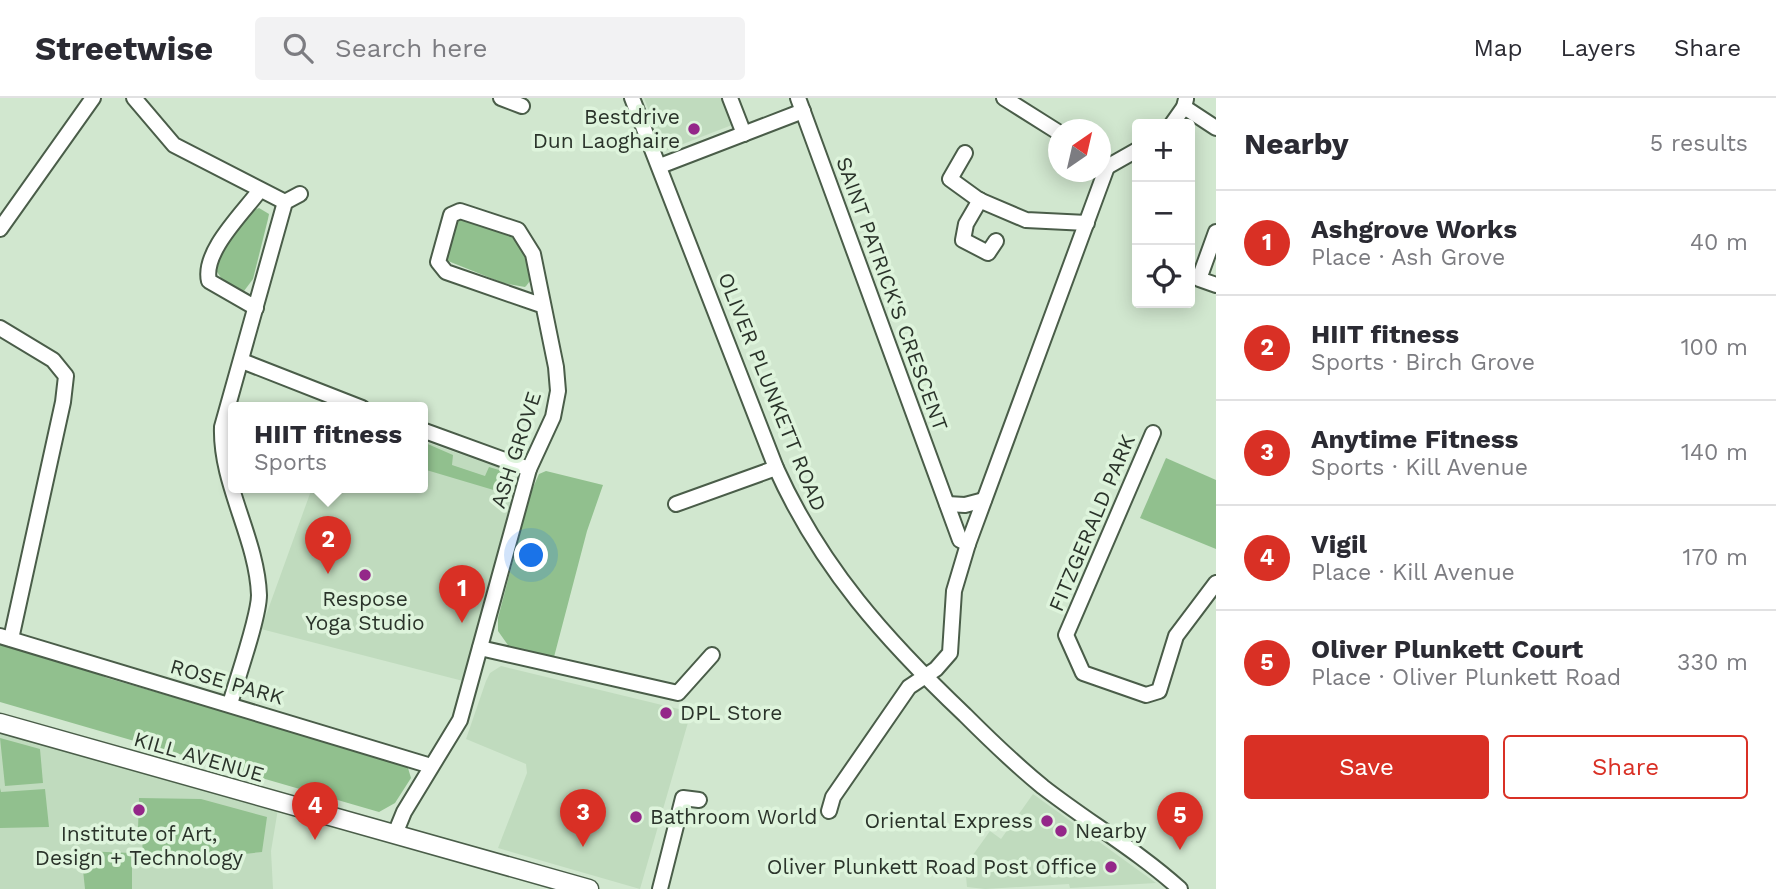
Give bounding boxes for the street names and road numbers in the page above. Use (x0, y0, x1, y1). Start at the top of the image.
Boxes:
street label: SAINT PATRICK'S CRESCENT (831, 154, 954, 434)
street label: OLIVER PLUNKETT ROAD (713, 269, 832, 515)
street label: ASH GROVE (485, 388, 546, 511)
street label: FITZGERALD PARK (1043, 431, 1140, 615)
street label: ROSE PARK (167, 653, 287, 710)
street label: KILL AVENUE (131, 726, 267, 787)

